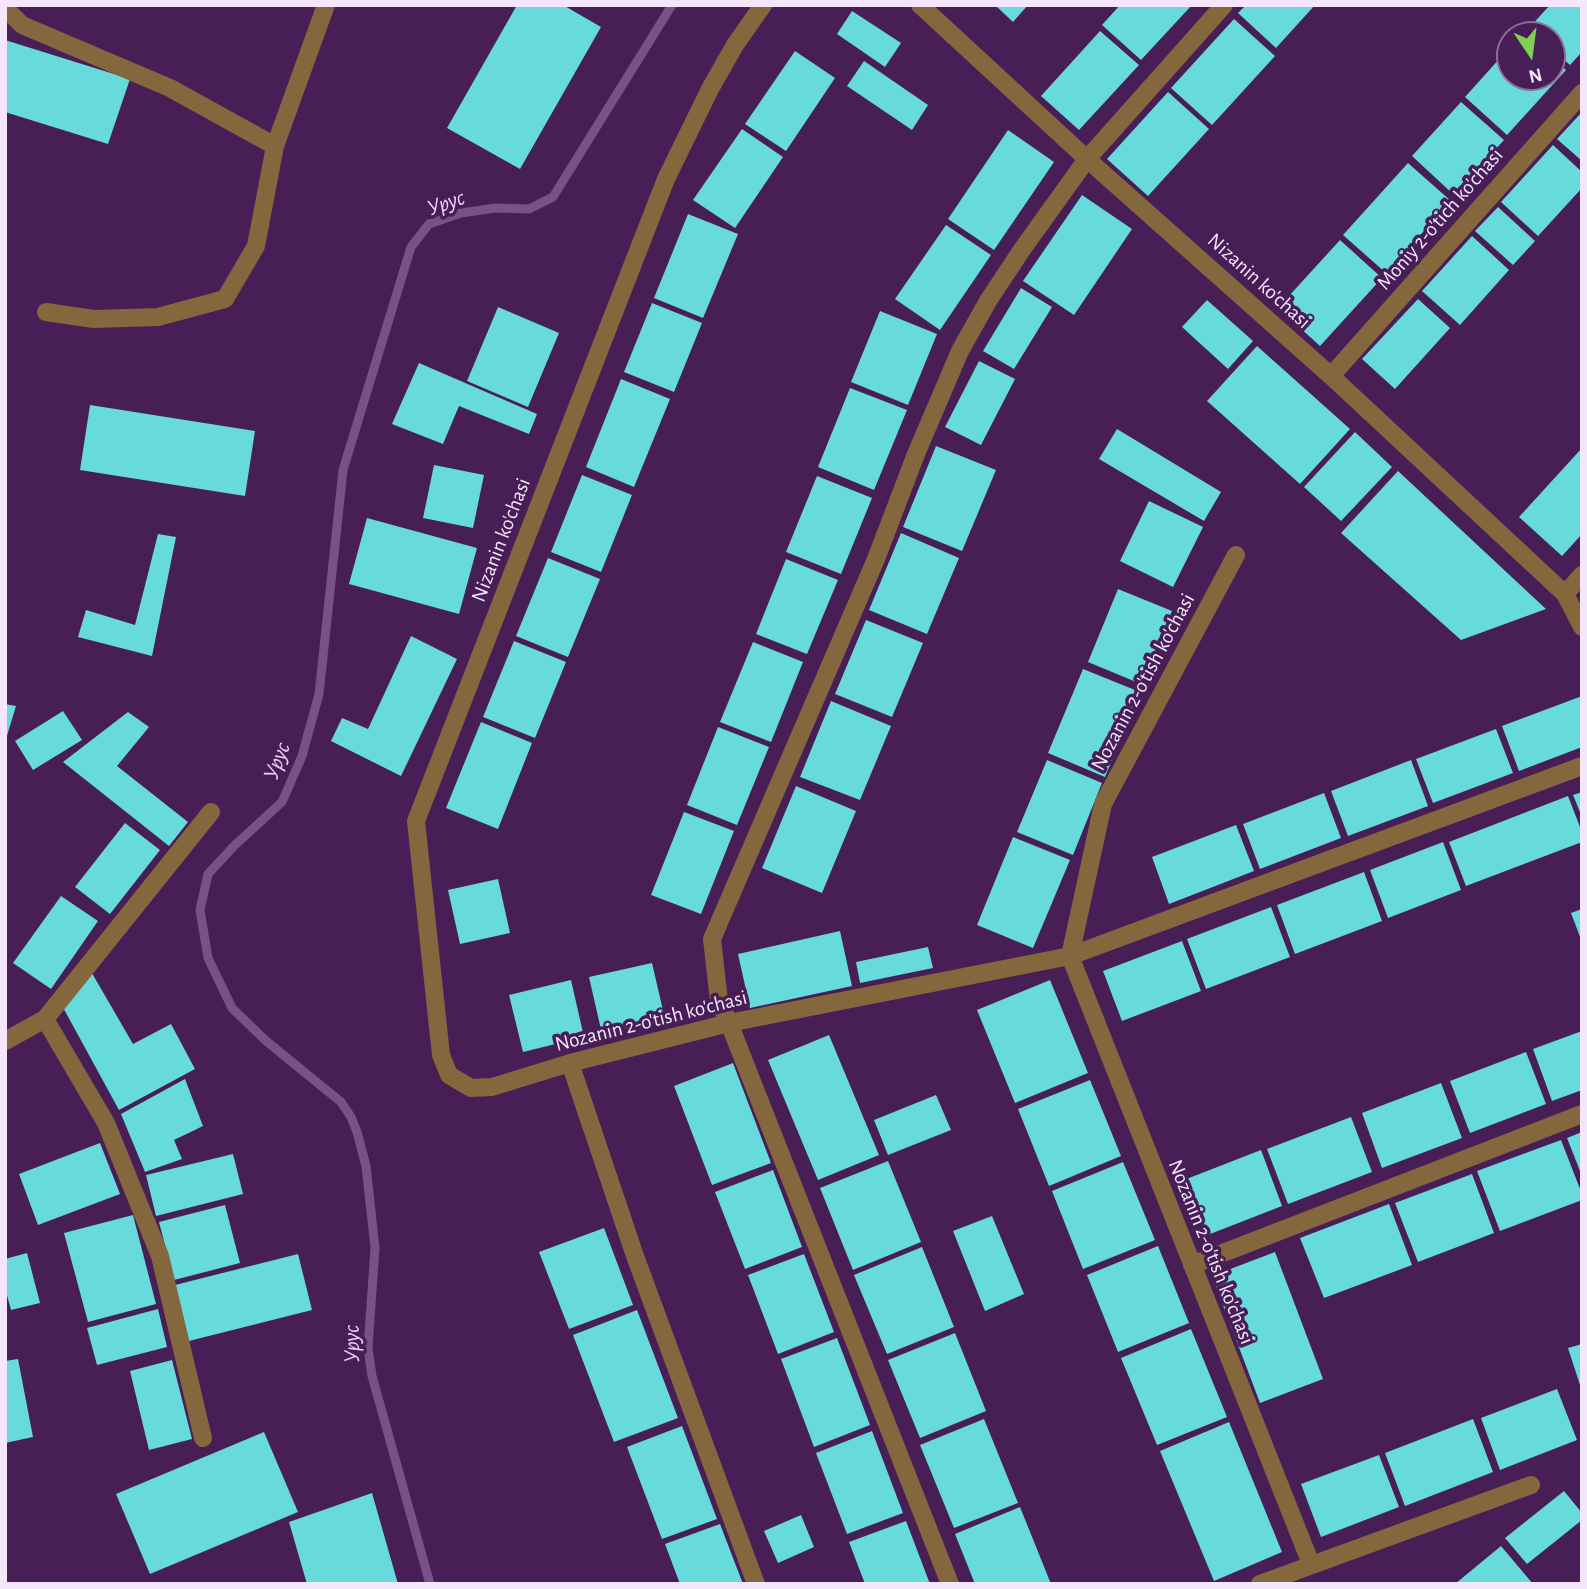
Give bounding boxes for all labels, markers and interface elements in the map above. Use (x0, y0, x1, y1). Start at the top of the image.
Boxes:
north arrow (1496, 21, 1566, 91)
text: N (1527, 64, 1544, 86)
street label: Moniy 2-o'tich ko'chasi (1372, 143, 1508, 295)
water label: Урус (424, 184, 468, 222)
street label: Nizanin ko'chasi (1202, 228, 1316, 334)
street label: Nizanin ko'chasi (466, 475, 536, 605)
street label: Nozanin 2-o'tish ko'chasi (1086, 589, 1200, 775)
water label: Урус (257, 738, 297, 784)
street label: Nozanin 2-o'tish ko'chasi (552, 985, 750, 1057)
street label: Nozanin 2-o'tish ko'chasi (1162, 1156, 1260, 1348)
water label: Урус (338, 1325, 366, 1363)

